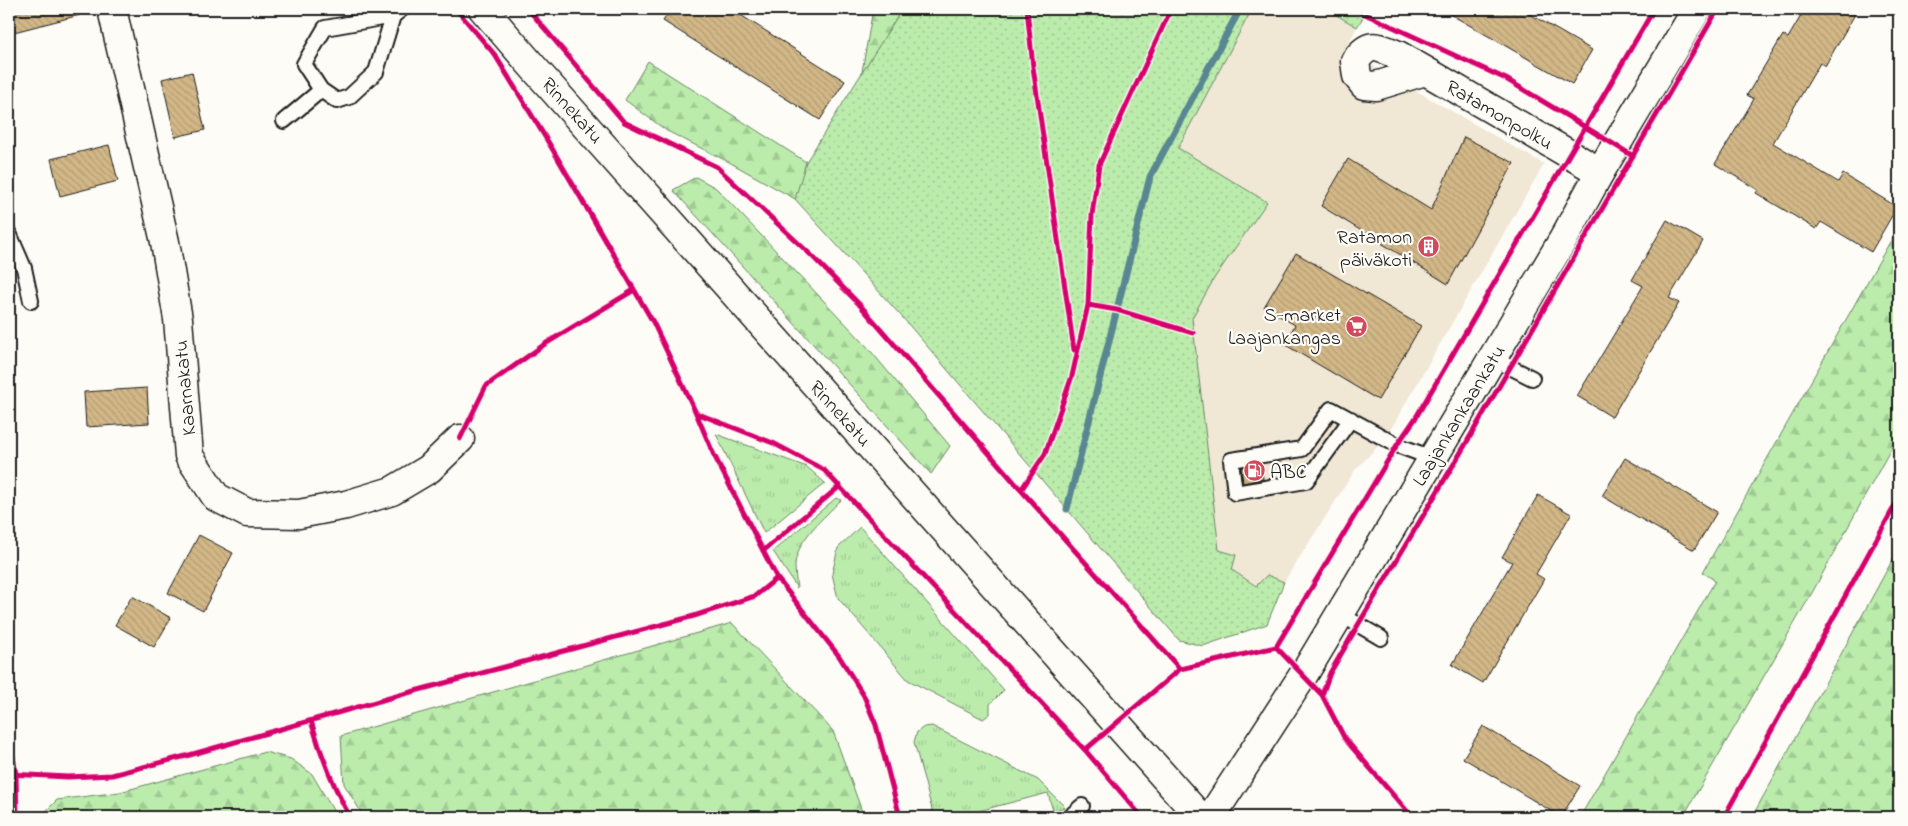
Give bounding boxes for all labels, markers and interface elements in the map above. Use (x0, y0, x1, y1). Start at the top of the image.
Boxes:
street label: Rinnekatu (533, 72, 609, 151)
street label: Ratamonpolku (1440, 74, 1558, 159)
place label: Ratamon päiväkoti (1337, 224, 1412, 276)
building icon: Ratamon päiväkoti (1416, 235, 1440, 259)
place label: S-market Laajankangas (1228, 302, 1341, 355)
supermarket icon: S-market Laajankangas (1345, 314, 1369, 338)
street label: Kaarnakatu (168, 339, 205, 437)
street label: Laajankankaankatu (1406, 340, 1514, 493)
street label: Rinnekatu (801, 375, 877, 454)
fuel station icon: ABC (1242, 459, 1266, 483)
place label: ABC (1270, 459, 1307, 488)

